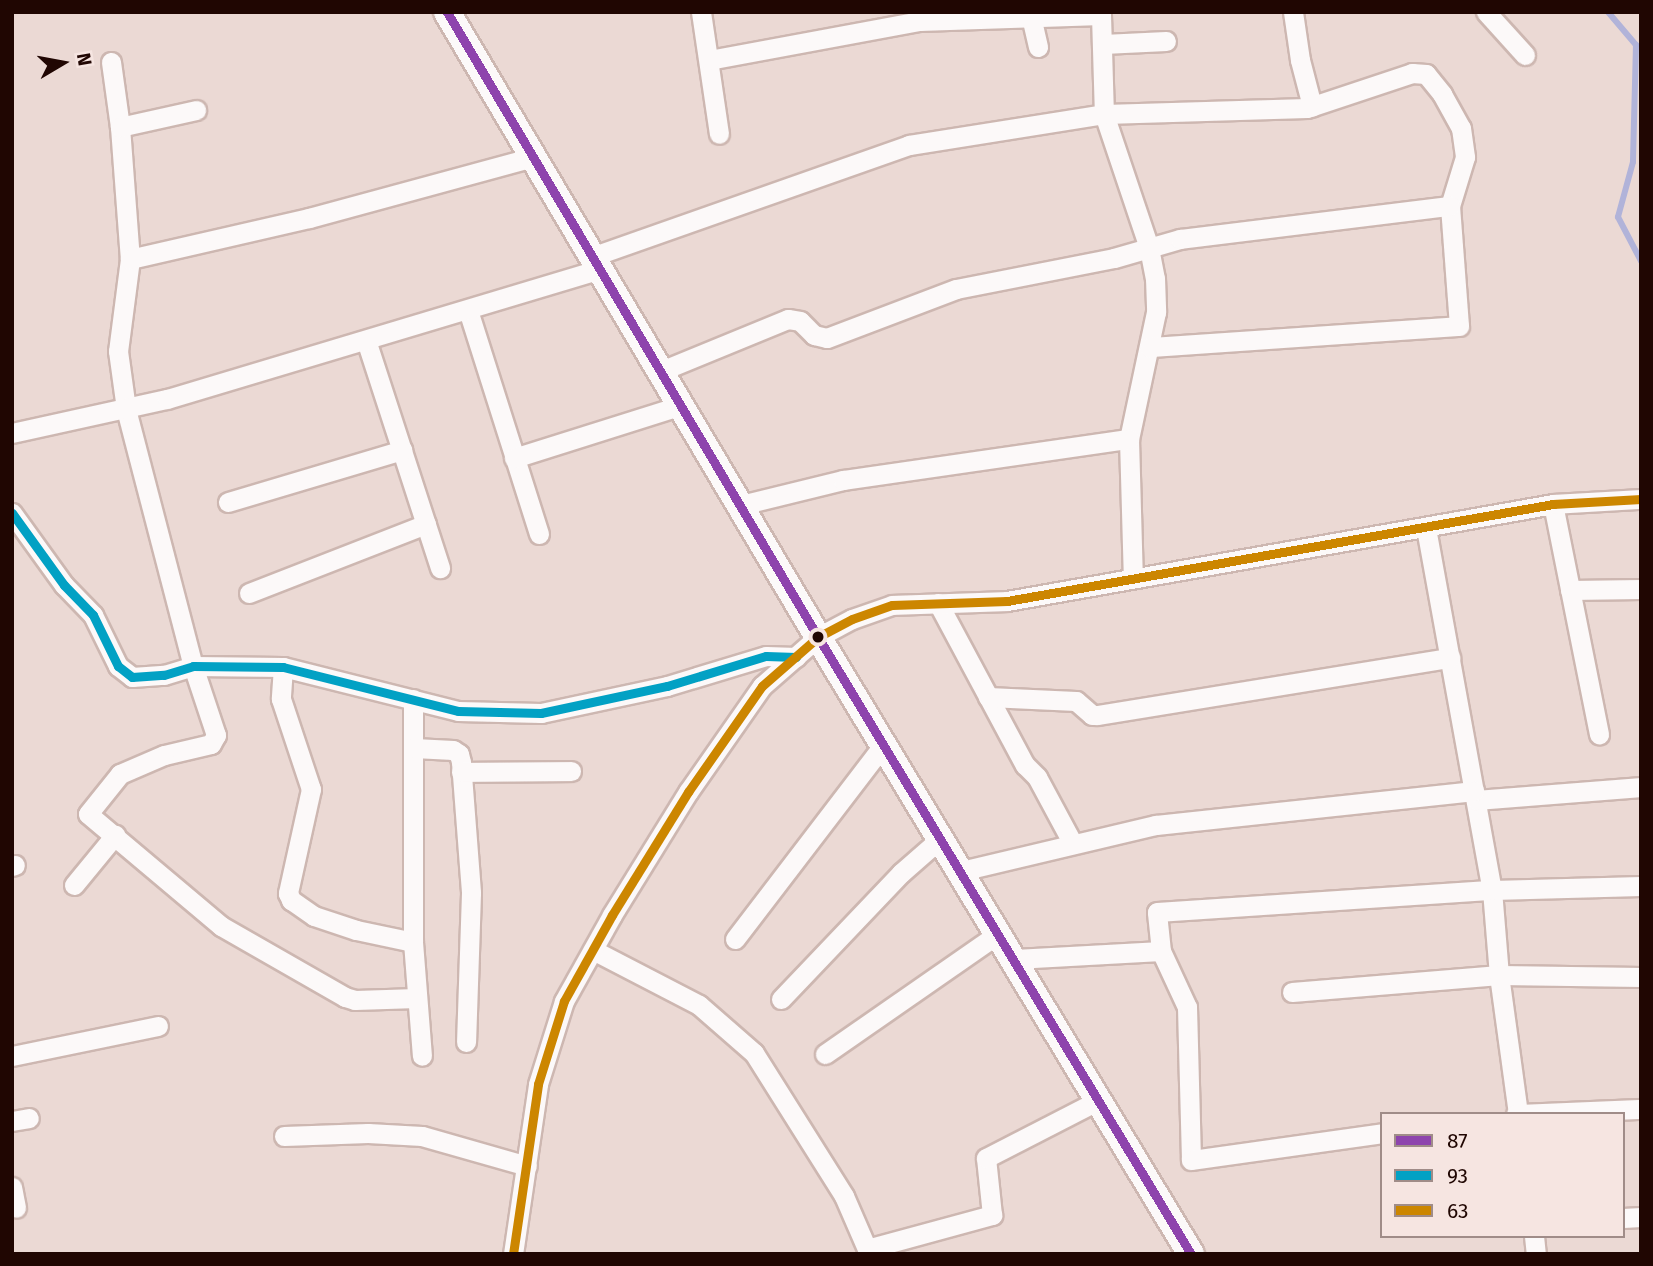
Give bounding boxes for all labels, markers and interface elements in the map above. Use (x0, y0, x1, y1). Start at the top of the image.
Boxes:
north arrow (28, 28, 98, 98)
text: N (72, 51, 97, 67)
unlabelled marker (811, 630, 825, 644)
legend (1380, 1112, 1625, 1238)
text: 87 (1447, 1128, 1468, 1154)
text: 93 (1447, 1163, 1468, 1189)
text: 63 (1447, 1198, 1468, 1224)

